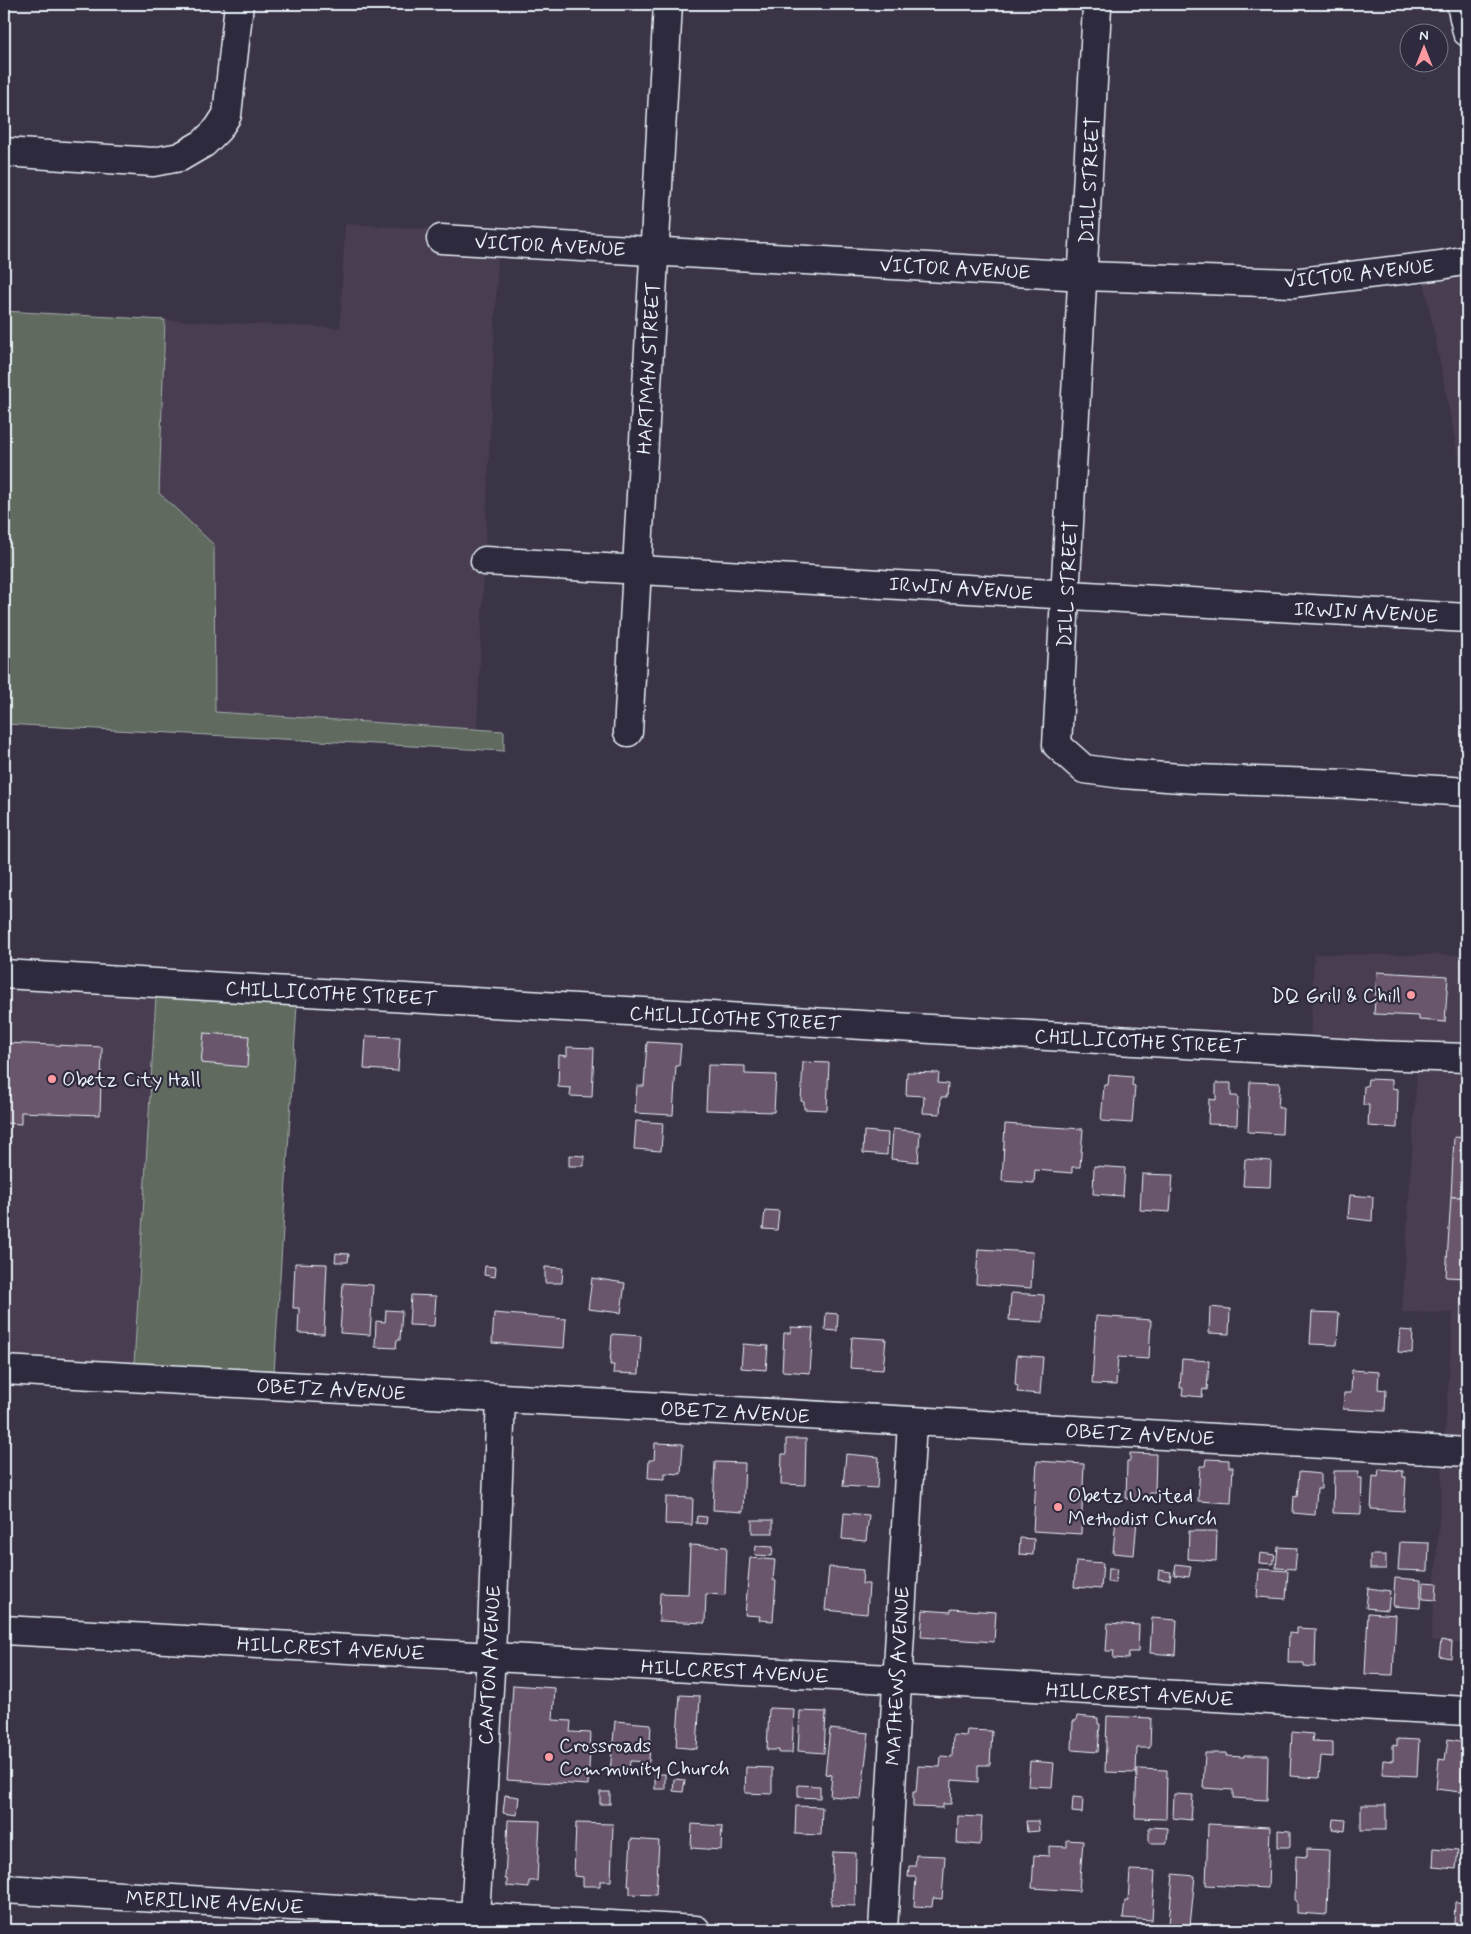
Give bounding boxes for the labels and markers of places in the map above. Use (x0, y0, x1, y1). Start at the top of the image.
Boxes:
place label: DQ Grill & Chill (1271, 983, 1401, 1010)
marker: DQ Grill & Chill (1405, 989, 1417, 1001)
place label: Obetz City Hall (62, 1067, 201, 1094)
marker: Obetz City Hall (46, 1073, 58, 1085)
place label: Obetz United Methodist Church (1068, 1483, 1217, 1533)
marker: Obetz United Methodist Church (1052, 1501, 1064, 1513)
place label: Crossroads Community Church (559, 1733, 730, 1783)
marker: Crossroads Community Church (543, 1751, 555, 1763)

